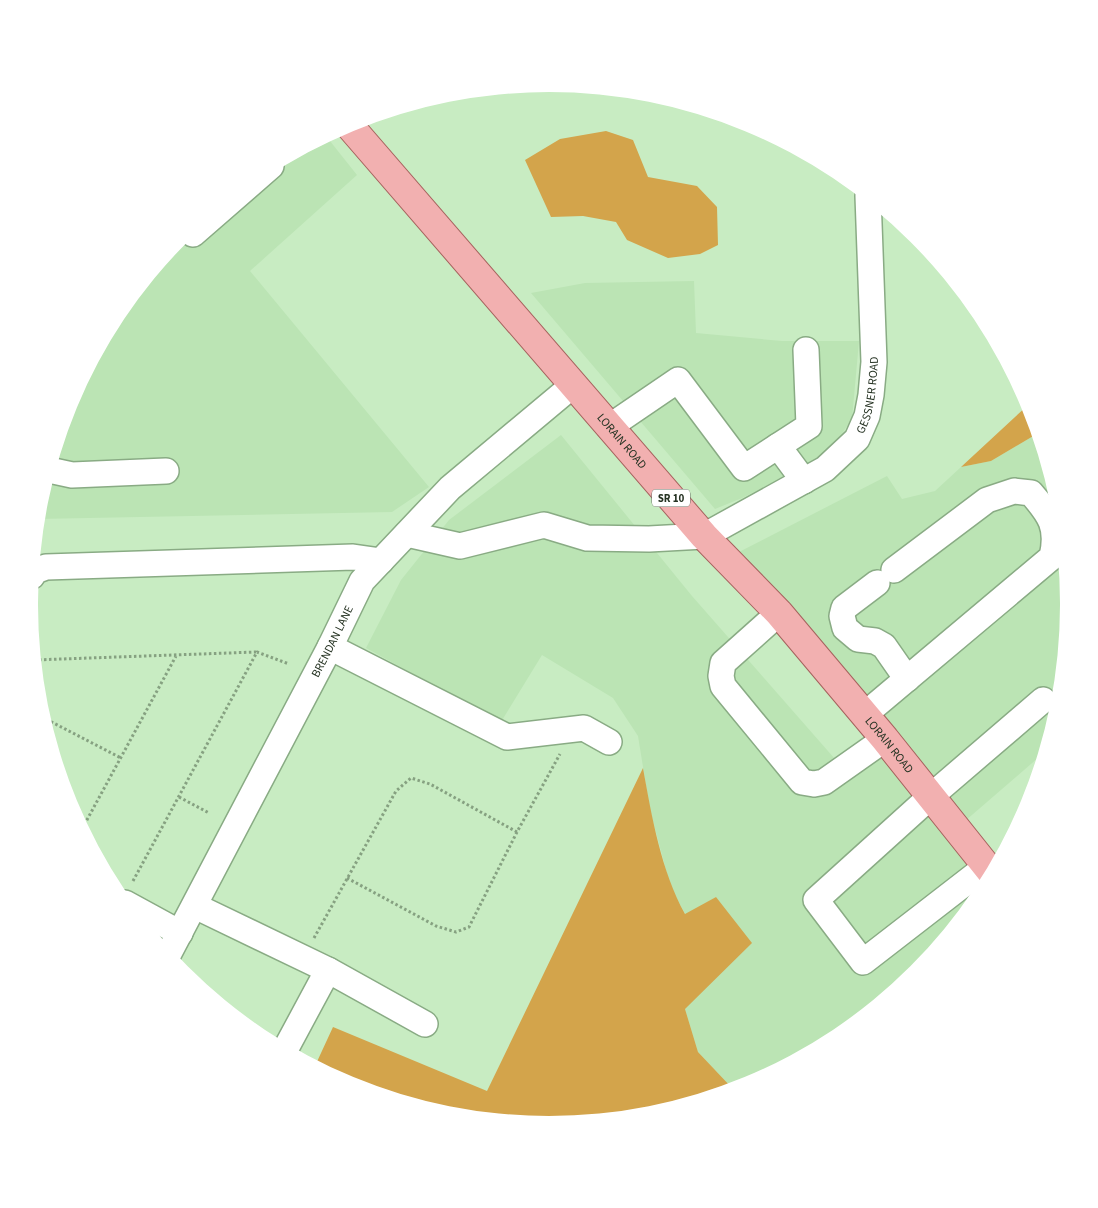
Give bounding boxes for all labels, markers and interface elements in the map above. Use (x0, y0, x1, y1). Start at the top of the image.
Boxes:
street label: GESSNER ROAD (852, 356, 883, 436)
street label: LORAIN ROAD (593, 409, 651, 473)
road number: SR 10 (652, 489, 690, 506)
street label: BRENDAN LANE (307, 603, 357, 680)
street label: LORAIN ROAD (861, 713, 918, 777)

